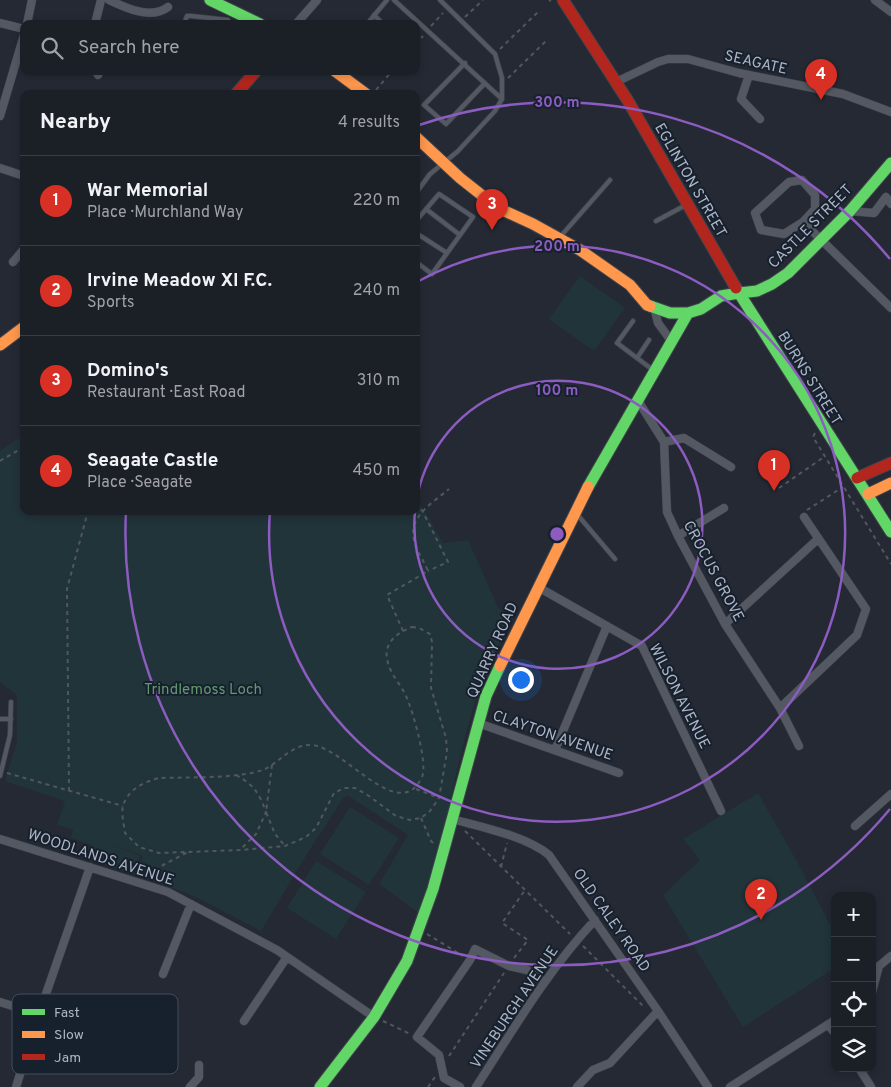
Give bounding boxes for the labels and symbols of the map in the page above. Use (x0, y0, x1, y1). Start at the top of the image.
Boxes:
street label: SEAGATE (722, 47, 789, 80)
pin: 4 (805, 59, 837, 100)
text: 300 m (534, 94, 580, 113)
street label: EGLINTON STREET (649, 120, 730, 241)
street label: CASTLE STREET (765, 181, 857, 273)
pin: 3 (476, 189, 508, 230)
text: 200 m (534, 238, 580, 257)
street label: BURNS STREET (772, 328, 845, 429)
text: 100 m (536, 382, 578, 401)
pin: 1 (758, 450, 790, 491)
street label: CROCUS GROVE (678, 518, 747, 626)
centre of rings (548, 525, 566, 543)
street label: QUARRY ROAD (464, 600, 523, 702)
street label: WILSON AVENUE (644, 641, 713, 752)
your location (508, 667, 534, 693)
park label: Trindlemoss Loch (144, 681, 262, 700)
street label: CLAYTON AVENUE (490, 707, 615, 766)
street label: WOODLANDS AVENUE (25, 826, 176, 891)
street label: OLD CALEY ROAD (568, 865, 654, 976)
pin: 2 (745, 879, 777, 920)
street label: VINEBURGH AVENUE (467, 943, 563, 1073)
legend (12, 994, 178, 1074)
text: Fast (54, 1005, 80, 1022)
text: Slow (54, 1027, 84, 1044)
text: Jam (54, 1050, 81, 1067)

